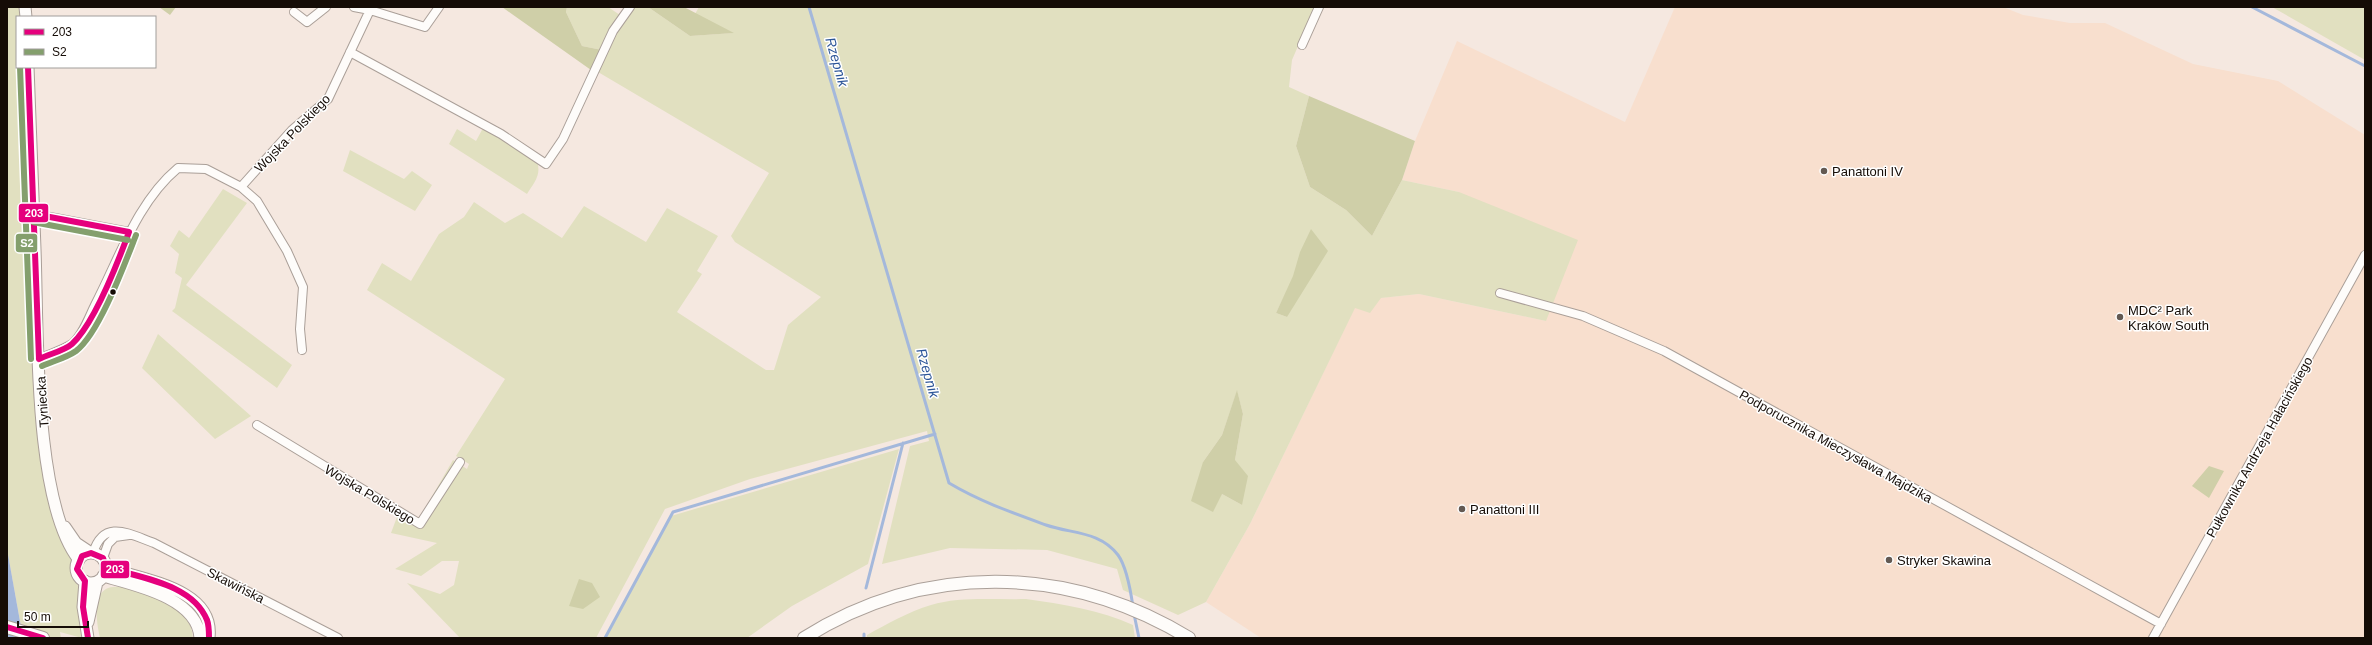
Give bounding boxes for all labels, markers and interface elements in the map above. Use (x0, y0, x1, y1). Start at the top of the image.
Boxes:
legend (16, 16, 156, 68)
text: 203 (52, 25, 72, 39)
water label: Rzepnik (822, 35, 852, 89)
text: S2 (52, 45, 67, 59)
street label: Wojska Polskiego (251, 91, 333, 175)
place label: Panattoni IV (1832, 164, 1903, 179)
marker: Panattoni IV (1819, 166, 1829, 176)
line badge: 203 (18, 203, 49, 223)
text: 203 (25, 207, 43, 219)
line badge: S2 (15, 233, 38, 253)
text: S2 (20, 237, 34, 249)
unlabelled marker (108, 287, 118, 297)
place label: MDC² Park Kraków South (2128, 303, 2209, 333)
marker: MDC² Park Kraków South (2115, 312, 2125, 322)
water label: Rzepnik (913, 346, 943, 400)
street label: Pułkownika Andrzeja Hałacińskiego (2203, 354, 2316, 540)
street label: Tyniecka (33, 375, 52, 428)
street label: Podporucznika Mieczysława Majdzika (1737, 387, 1935, 506)
street label: Wojska Polskiego (322, 462, 417, 527)
place label: Panattoni III (1470, 502, 1539, 517)
marker: Panattoni III (1457, 504, 1467, 514)
place label: Stryker Skawina (1897, 553, 1992, 568)
marker: Stryker Skawina (1884, 555, 1894, 565)
line badge: 203 (100, 560, 130, 579)
text: 203 (106, 563, 124, 575)
street label: Skawińska (205, 565, 268, 607)
scale bar (18, 603, 88, 629)
text: 50 m (24, 610, 51, 624)

